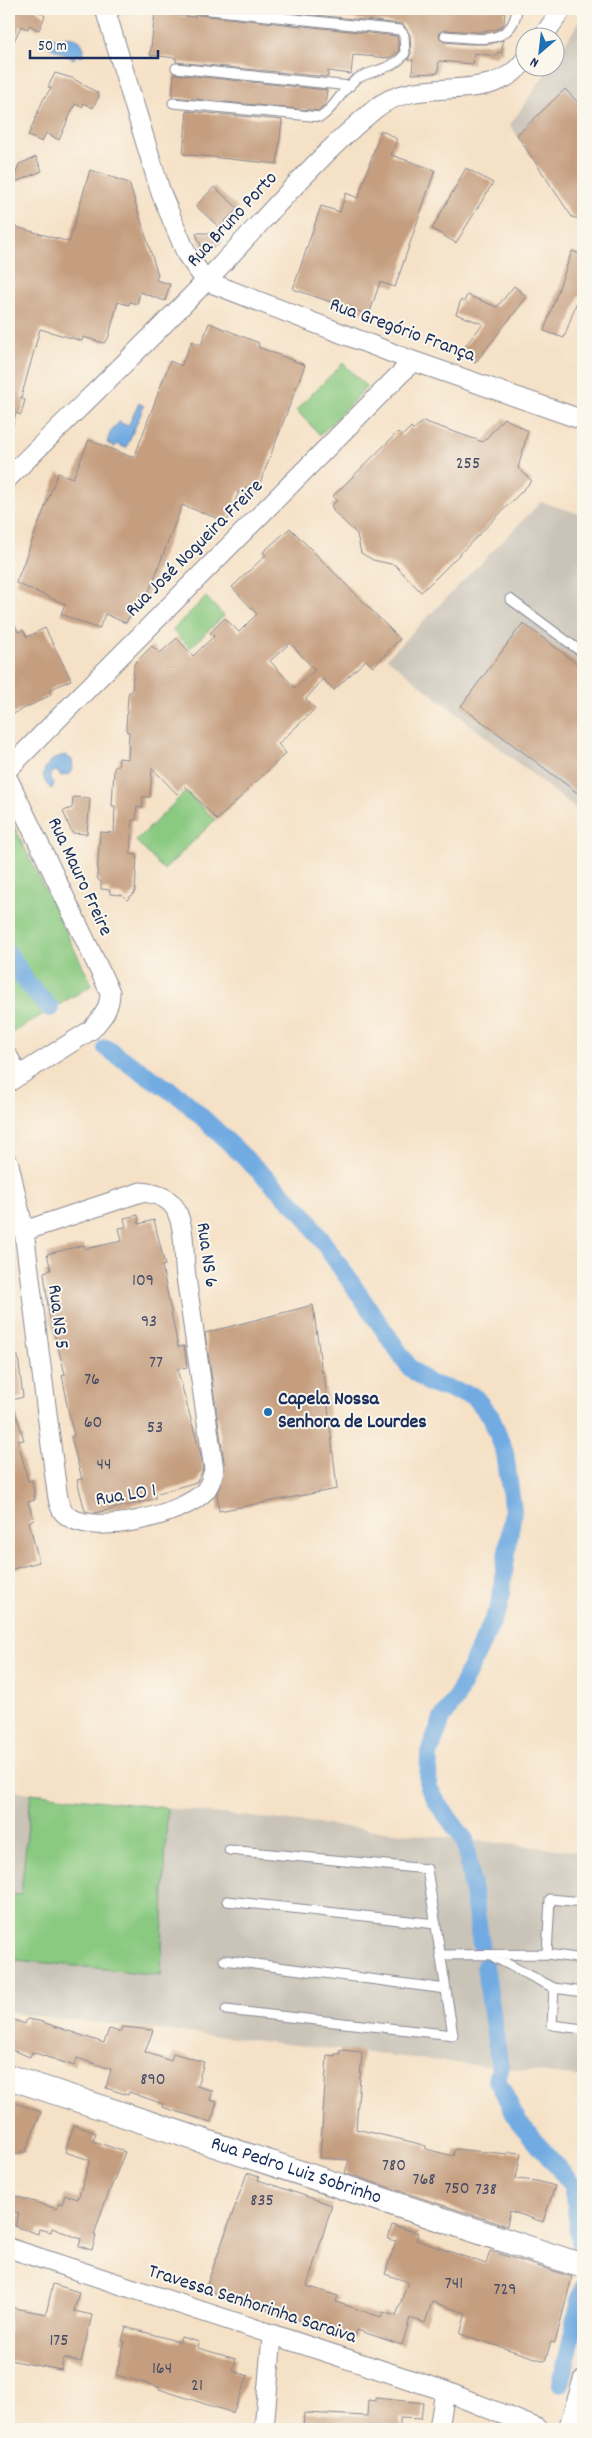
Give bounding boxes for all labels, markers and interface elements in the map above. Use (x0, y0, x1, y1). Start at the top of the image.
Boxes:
scale bar (30, 28, 158, 60)
north arrow (514, 28, 564, 78)
text: 50 m (38, 36, 67, 58)
text: N (527, 51, 543, 72)
street label: Rua Bruno Porto (181, 166, 285, 274)
street label: Rua Gregório França (325, 292, 479, 371)
house number: 255 (456, 452, 480, 477)
street label: Rua José Nogueira Freire (120, 474, 270, 624)
street label: Rua Mauro Freire (39, 813, 119, 941)
street label: Rua NS 6 (188, 1221, 224, 1289)
house number: 109 (132, 1269, 154, 1294)
street label: Rua NS 5 (39, 1283, 75, 1351)
house number: 93 (141, 1310, 157, 1335)
house number: 77 (149, 1351, 163, 1376)
house number: 76 (84, 1368, 100, 1393)
place label: Capela Nossa Senhora de Lourdes (278, 1386, 427, 1437)
marker: Capela Nossa Senhora de Lourdes (262, 1406, 274, 1418)
house number: 60 (84, 1411, 102, 1436)
house number: 53 (147, 1416, 163, 1441)
house number: 44 (97, 1453, 111, 1478)
street label: Rua LO 1 (94, 1477, 158, 1515)
house number: 890 (140, 2068, 166, 2093)
street label: Rua Pedro Luiz Sobrinho (207, 2130, 385, 2213)
house number: 780 (382, 2154, 406, 2179)
house number: 768 (413, 2168, 435, 2193)
house number: 750 (444, 2177, 470, 2202)
house number: 738 (475, 2178, 497, 2203)
house number: 835 (250, 2189, 274, 2214)
street label: Travessa Senhorinha Saraiva (144, 2258, 360, 2352)
house number: 741 (445, 2272, 463, 2297)
house number: 729 (493, 2278, 517, 2303)
house number: 175 (49, 2329, 69, 2354)
house number: 164 (152, 2357, 172, 2382)
house number: 21 (191, 2374, 203, 2399)

